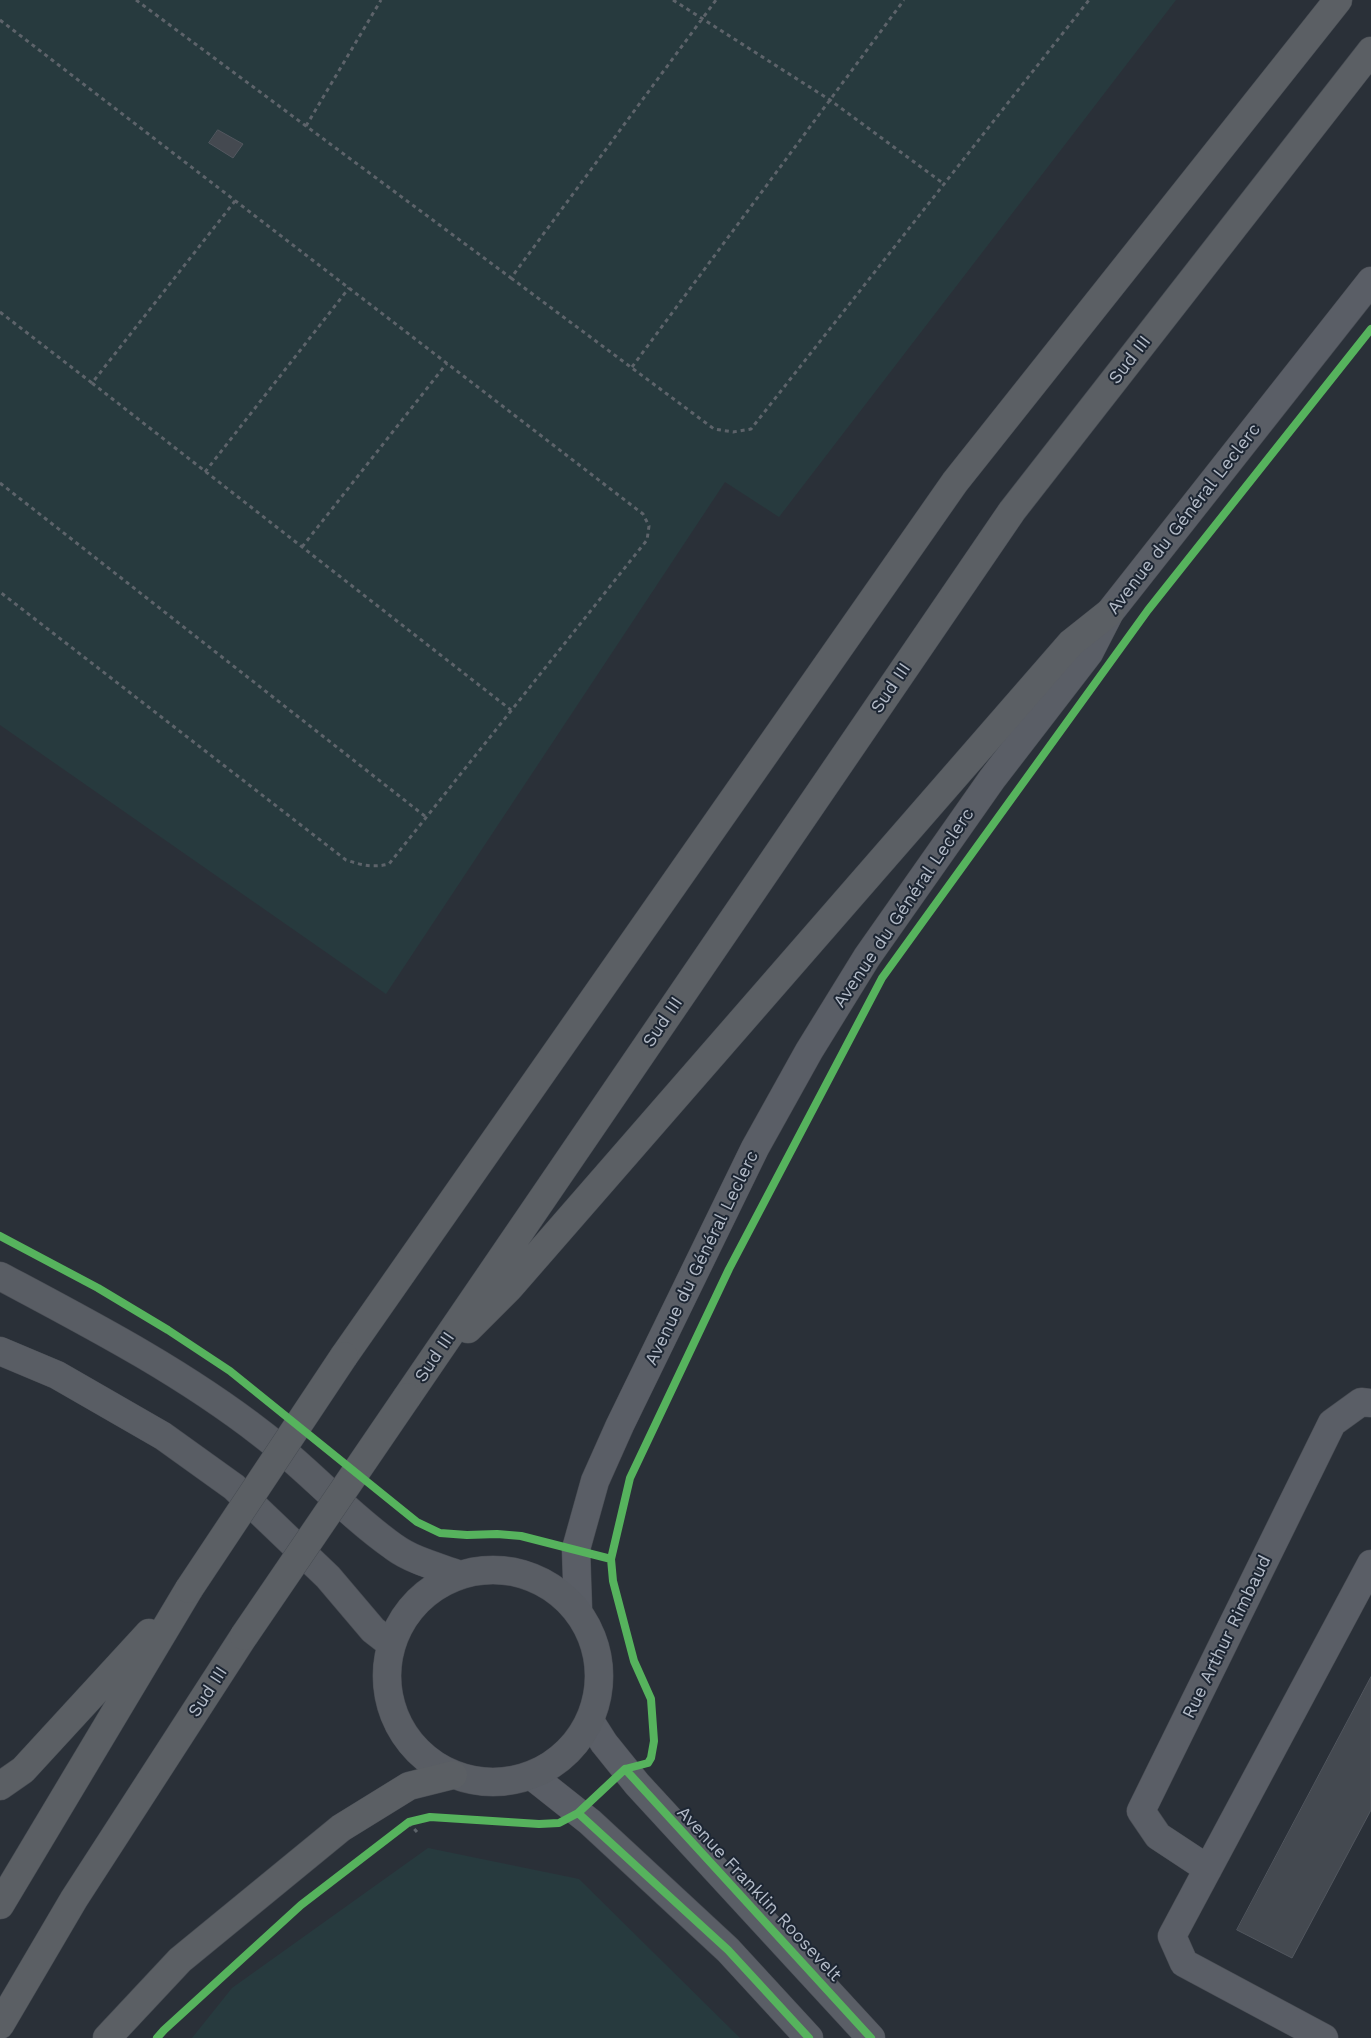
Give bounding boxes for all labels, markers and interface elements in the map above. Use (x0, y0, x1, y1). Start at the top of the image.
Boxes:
street label: Sud III (1104, 331, 1156, 389)
street label: Avenue du Général Leclerc (1103, 419, 1265, 619)
street label: Sud III (866, 659, 916, 717)
street label: Avenue du Général Leclerc (829, 804, 979, 1012)
street label: Sud III (638, 993, 688, 1051)
street label: Avenue du Général Leclerc (641, 1147, 763, 1369)
street label: Sud III (410, 1328, 460, 1386)
street label: Rue Arthur Rimbaud (1178, 1552, 1276, 1722)
street label: Sud III (184, 1663, 232, 1721)
street label: Avenue Franklin Roosevelt (672, 1802, 846, 1986)

